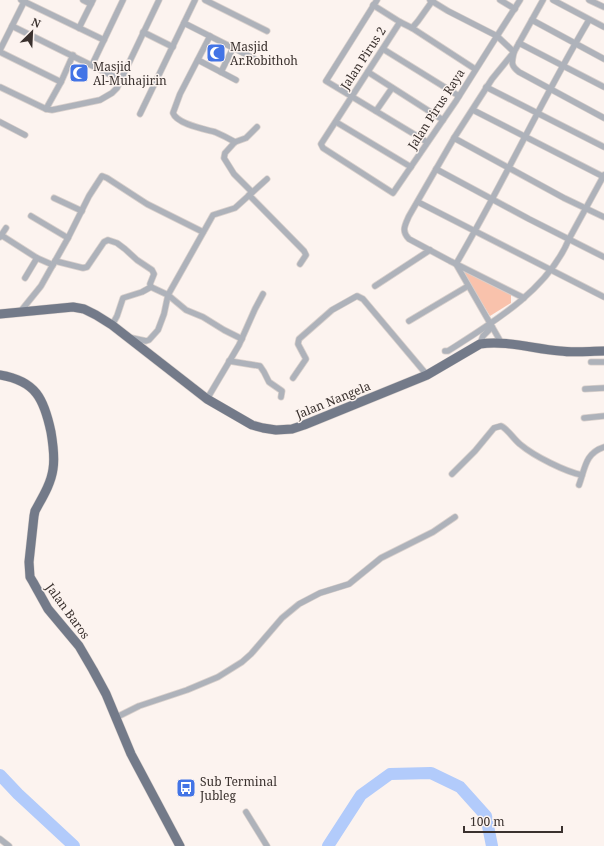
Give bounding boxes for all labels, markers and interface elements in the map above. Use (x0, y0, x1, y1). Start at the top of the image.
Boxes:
north arrow (12, 12, 52, 52)
text: N (29, 14, 44, 31)
street label: Jalan Pirus 2 (336, 23, 390, 94)
place label: Masjid Ar.Robithoh (230, 38, 298, 69)
mosque icon: Masjid Ar.Robithoh (205, 42, 227, 64)
place label: Masjid Al-Muhajirin (93, 58, 167, 89)
mosque icon: Masjid Al-Muhajirin (68, 62, 90, 84)
street label: Jalan Pirus Raya (403, 65, 469, 154)
street label: Jalan Nangela (292, 377, 373, 423)
street label: Jalan Baros (41, 579, 94, 642)
place label: Sub Terminal Jubleg (199, 773, 277, 804)
bus stop icon: Sub Terminal Jubleg (175, 777, 197, 799)
scale bar (464, 808, 562, 834)
text: 100 m (470, 813, 505, 830)

